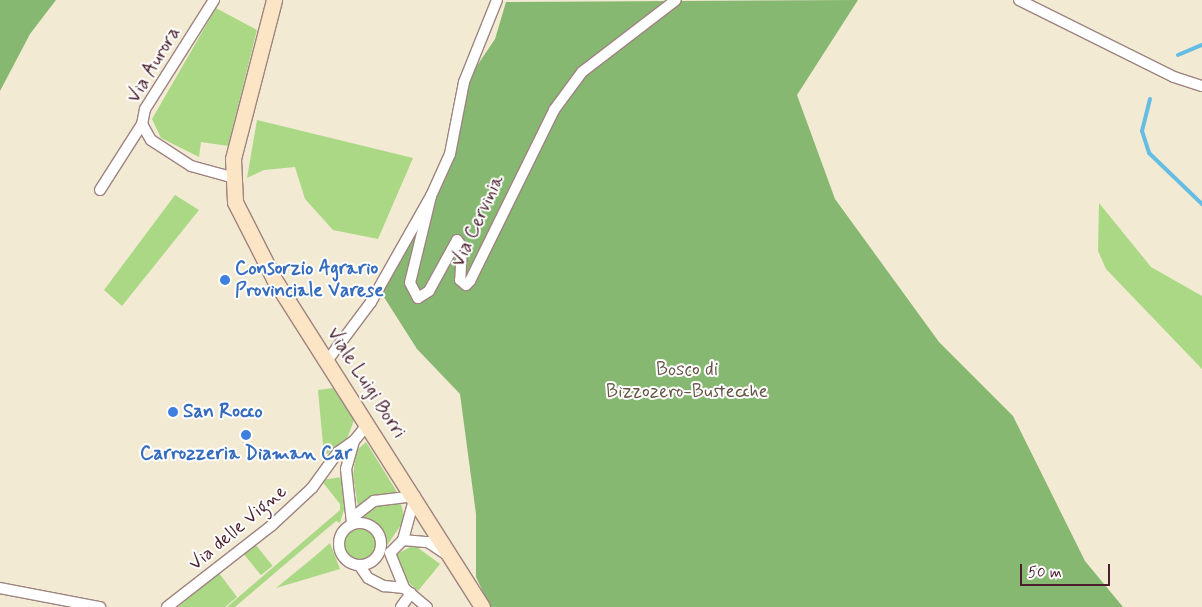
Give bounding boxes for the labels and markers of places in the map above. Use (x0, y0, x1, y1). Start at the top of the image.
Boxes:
place label: Consorzio Agrario Provinciale Varese (235, 258, 382, 302)
marker: Consorzio Agrario Provinciale Varese (219, 274, 231, 286)
place label: San Rocco (183, 401, 261, 423)
marker: San Rocco (167, 406, 179, 418)
marker: Carrozzeria Diaman Car (240, 429, 252, 441)
place label: Carrozzeria Diaman Car (140, 443, 352, 465)

